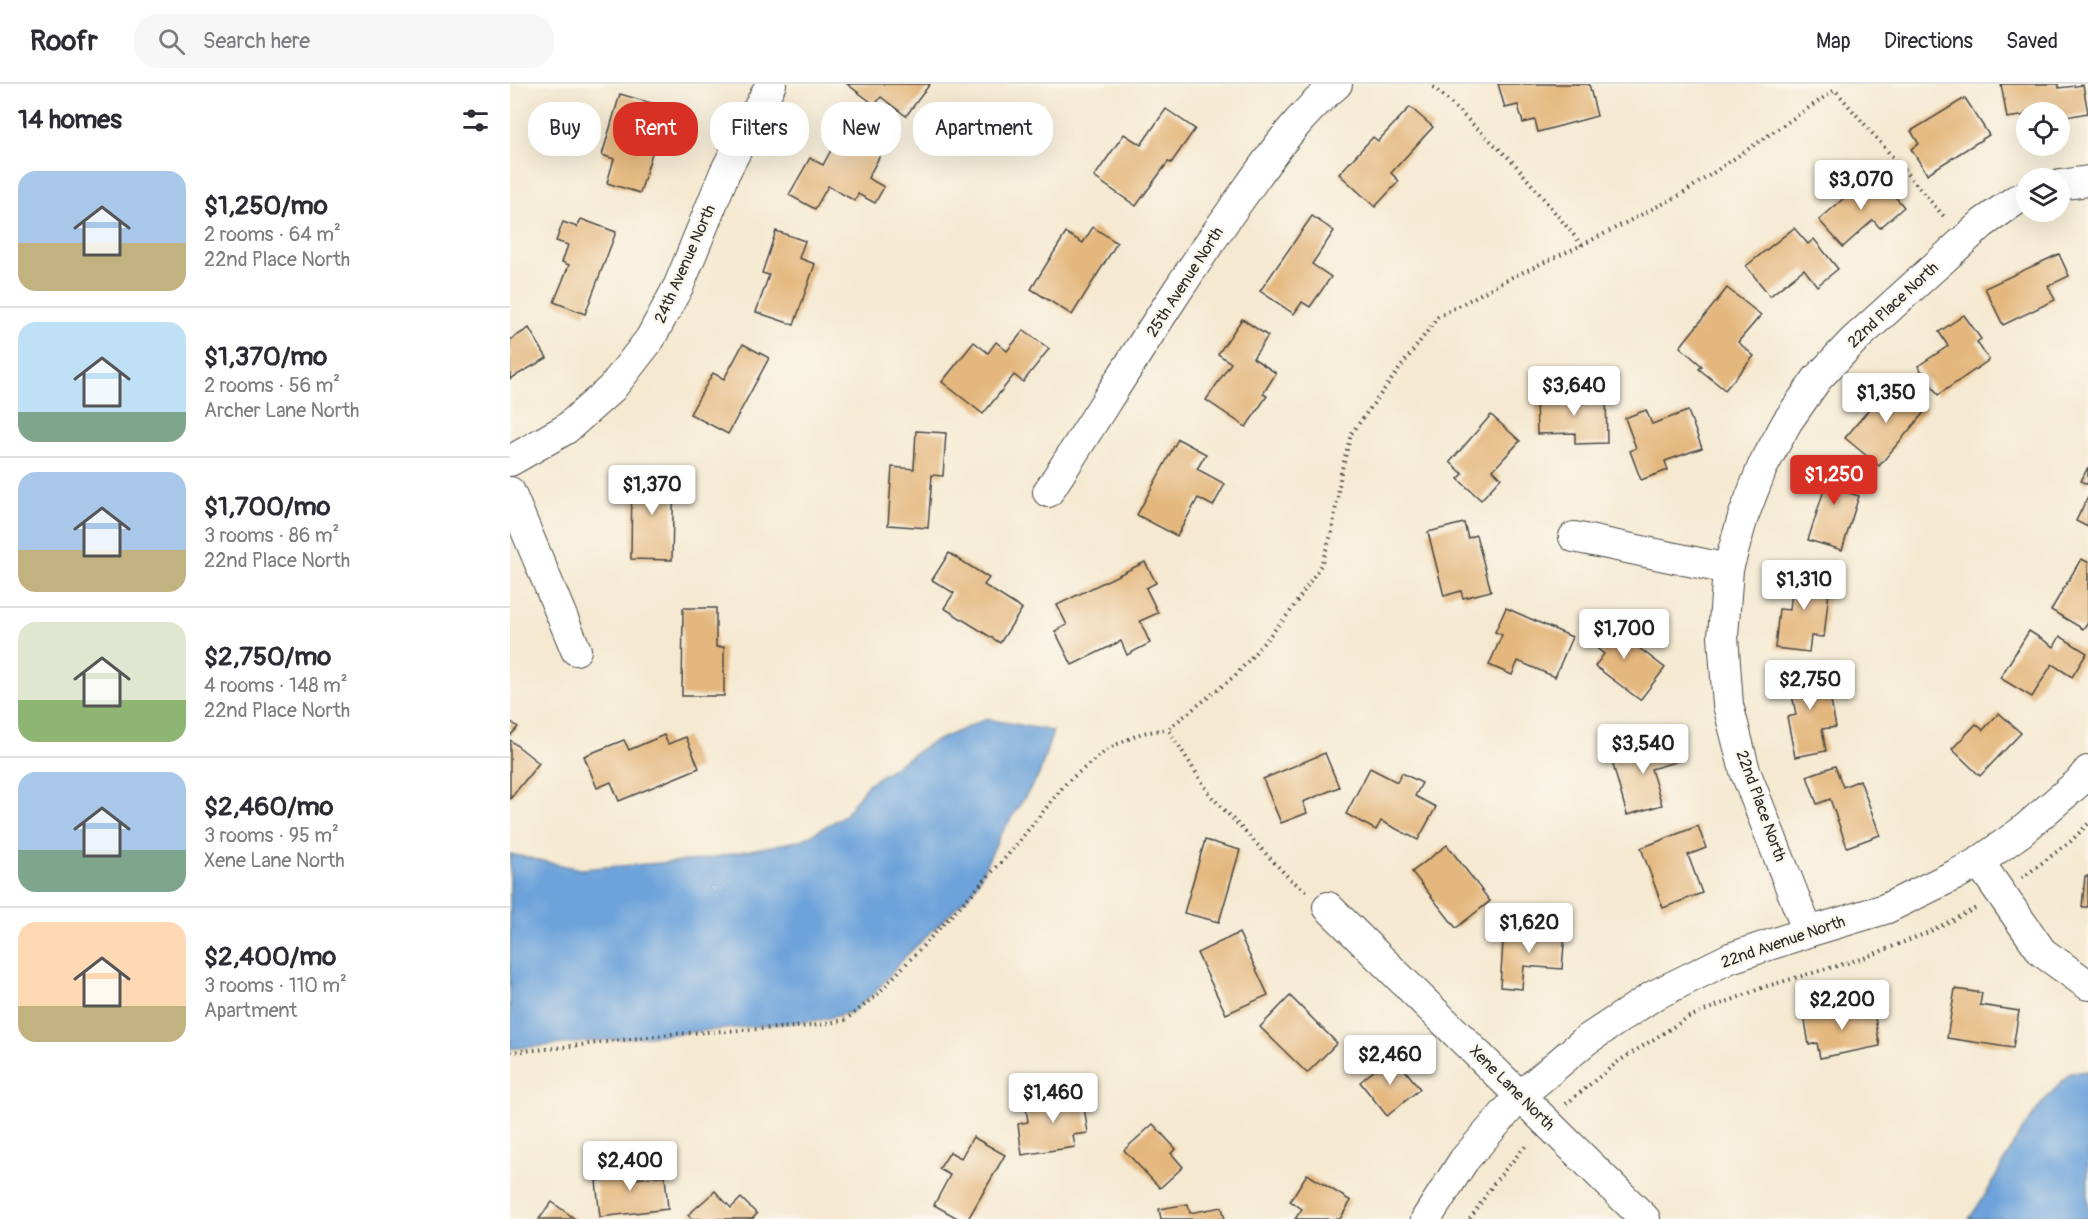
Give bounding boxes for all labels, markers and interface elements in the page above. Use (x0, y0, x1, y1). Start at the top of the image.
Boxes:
search box (134, 14, 554, 68)
text: Roofr (30, 24, 98, 59)
icon: search (155, 25, 188, 58)
text: Search here (203, 27, 310, 55)
text: Map (1816, 28, 1851, 55)
text: Directions (1884, 28, 1973, 55)
text: Saved (2006, 28, 2058, 55)
chip: Buy (528, 102, 601, 156)
chip: Rent (613, 102, 698, 156)
chip: Filters (710, 102, 809, 156)
chip: New (821, 102, 901, 156)
chip: Apartment (913, 102, 1053, 156)
map controls (2016, 102, 2070, 222)
button: locate (2016, 102, 2070, 156)
text: 14 homes (18, 104, 122, 136)
icon: filters (459, 104, 492, 137)
pin: $3,070 (1812, 160, 1910, 211)
text: $3,070 (1829, 167, 1893, 192)
button: layers (2016, 168, 2070, 222)
text: $1,250/mo (204, 190, 328, 222)
icon: home (66, 195, 138, 267)
street label: 24th Avenue North (650, 202, 720, 326)
text: 2 rooms · 64 m² (204, 222, 341, 247)
street label: 25th Avenue North (1142, 223, 1228, 341)
text: 22nd Place North (204, 247, 350, 272)
street label: 22nd Place North (1843, 258, 1943, 352)
text: $1,370/mo (204, 341, 327, 373)
icon: home (66, 346, 138, 418)
pin: $3,640 (1525, 366, 1623, 417)
text: 2 rooms · 56 m² (204, 373, 340, 398)
text: $3,640 (1542, 373, 1606, 398)
pin: $1,350 (1837, 373, 1935, 424)
text: $1,350 (1856, 380, 1916, 405)
text: Archer Lane North (204, 398, 359, 423)
pin: $1,250 (1785, 455, 1883, 506)
text: $1,250 (1804, 462, 1864, 487)
pin: $1,370 (603, 465, 701, 516)
text: $1,370 (622, 472, 682, 497)
text: $1,700/mo (204, 491, 331, 523)
icon: home (66, 496, 138, 568)
text: 3 rooms · 86 m² (204, 523, 339, 548)
text: 22nd Place North (204, 548, 350, 573)
pin: $1,310 (1755, 560, 1853, 611)
text: $1,310 (1776, 567, 1832, 592)
pin: $1,700 (1575, 609, 1673, 660)
text: $1,700 (1593, 616, 1655, 641)
text: $2,750/mo (204, 641, 331, 673)
icon: home (66, 646, 138, 718)
pin: $2,750 (1761, 660, 1859, 711)
text: $2,750 (1779, 667, 1841, 692)
text: 4 rooms · 148 m² (204, 673, 348, 698)
text: 22nd Place North (204, 698, 350, 723)
pin: $3,540 (1594, 724, 1692, 775)
text: $3,540 (1611, 731, 1675, 756)
street label: 22nd Place North (1732, 748, 1790, 864)
text: $2,460/mo (204, 791, 334, 823)
icon: home (66, 796, 138, 868)
text: 3 rooms · 95 m² (204, 823, 339, 848)
text: Xene Lane North (204, 848, 345, 873)
pin: $1,620 (1480, 903, 1578, 954)
text: $1,620 (1499, 910, 1559, 935)
street label: 22nd Avenue North (1718, 911, 1848, 973)
text: $2,400/mo (204, 941, 336, 973)
icon: home (66, 946, 138, 1018)
text: 3 rooms · 110 m² (204, 973, 347, 998)
pin: $2,200 (1793, 980, 1891, 1031)
text: $2,200 (1809, 987, 1875, 1012)
text: Apartment (204, 998, 297, 1023)
pin: $2,460 (1341, 1035, 1439, 1086)
street label: Xene Lane North (1465, 1041, 1559, 1135)
text: $2,460 (1358, 1042, 1422, 1067)
pin: $1,460 (1004, 1073, 1102, 1124)
text: $1,460 (1023, 1080, 1083, 1105)
pin: $2,400 (581, 1141, 679, 1192)
text: $2,400 (597, 1148, 663, 1173)

